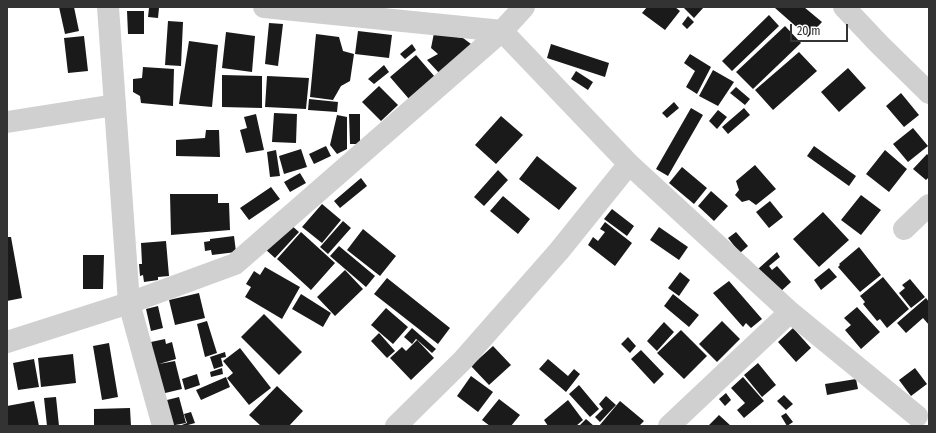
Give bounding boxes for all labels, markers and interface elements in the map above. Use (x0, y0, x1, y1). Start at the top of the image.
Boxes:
scale bar (792, 16, 850, 42)
text: 20 m (797, 24, 821, 38)

